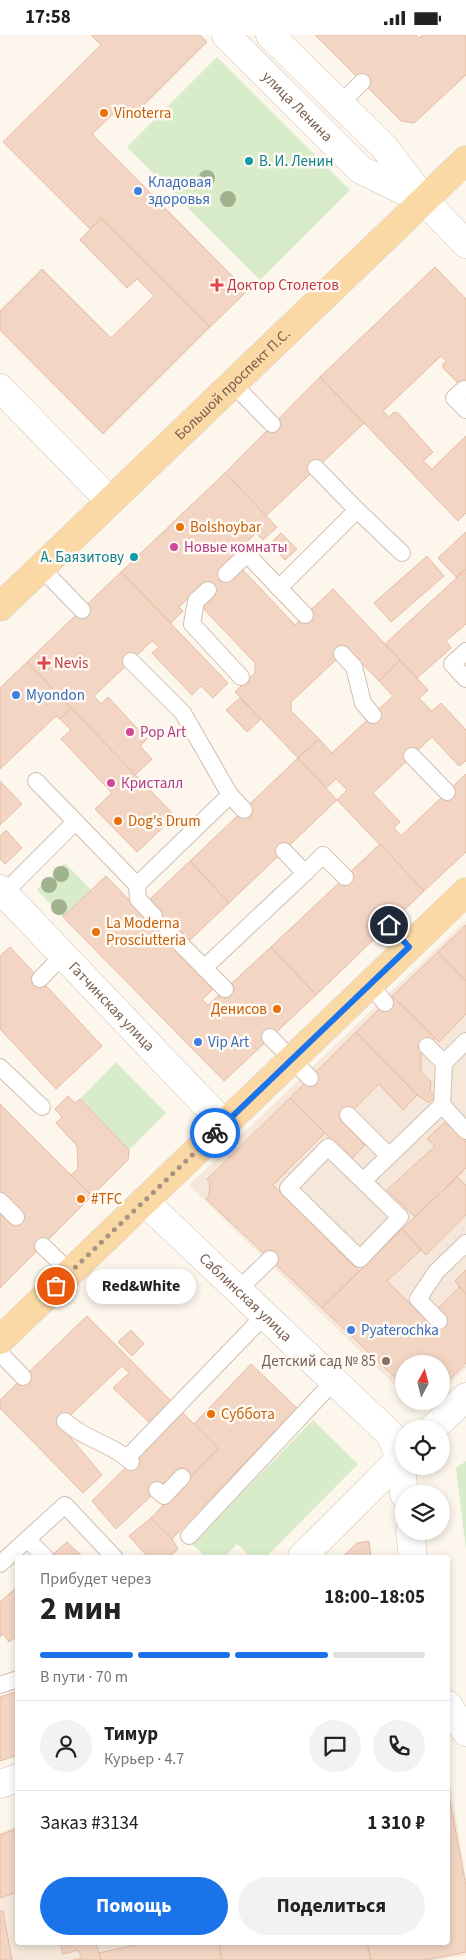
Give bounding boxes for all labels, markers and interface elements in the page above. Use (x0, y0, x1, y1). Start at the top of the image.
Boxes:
text: 17:58 (25, 4, 71, 31)
street label: улица Ленина (257, 67, 337, 147)
place label: Vinoterra (114, 103, 171, 124)
marker: Vinoterra (98, 107, 110, 119)
place label: В. И. Ленин (259, 151, 333, 172)
marker: В. И. Ленин (243, 155, 255, 167)
place label: Кладовая здоровья (148, 172, 212, 210)
marker: Кладовая здоровья (132, 185, 144, 197)
place label: Доктор Столетов (227, 275, 339, 296)
marker: Доктор Столетов (211, 279, 223, 291)
street label: Большой проспект П.С. (170, 324, 295, 445)
place label: Bolshoybar (190, 517, 262, 538)
marker: Bolshoybar (174, 521, 186, 533)
place label: Новые комнаты (184, 537, 288, 558)
marker: Новые комнаты (168, 541, 180, 553)
place label: А. Баязитову (40, 547, 124, 568)
marker: А. Баязитову (128, 551, 140, 563)
place label: Nevis (54, 653, 88, 674)
marker: Nevis (38, 657, 50, 669)
place label: Myondon (26, 685, 85, 706)
marker: Myondon (10, 689, 22, 701)
place label: Pop Art (140, 722, 186, 743)
marker: Pop Art (124, 726, 136, 738)
place label: Кристалл (121, 773, 183, 794)
marker: Кристалл (105, 777, 117, 789)
place label: Dog's Drum (128, 811, 201, 832)
marker: Dog's Drum (112, 815, 124, 827)
pin (368, 904, 410, 946)
icon: home (375, 911, 403, 939)
place label: La Moderna Prosciutteria (106, 913, 186, 951)
marker: La Moderna Prosciutteria (90, 926, 102, 938)
street label: Гатчинская улица (64, 957, 159, 1056)
place label: Денисов (211, 999, 267, 1020)
marker: Денисов (271, 1003, 283, 1015)
place label: Vip Art (208, 1032, 249, 1053)
marker: Vip Art (192, 1036, 204, 1048)
courier (190, 1108, 240, 1158)
icon: bike (201, 1119, 229, 1147)
place label: #TFC (91, 1189, 123, 1210)
marker: #TFC (75, 1193, 87, 1205)
street label: Саблинская улица (194, 1248, 296, 1347)
pin (35, 1265, 77, 1307)
callout: Red&White (86, 1269, 196, 1303)
icon: bag (42, 1272, 70, 1300)
text: Red&White (102, 1275, 180, 1297)
place label: Pyaterochka (361, 1320, 439, 1341)
marker: Pyaterochka (345, 1324, 357, 1336)
place label: Детский сад № 85 (262, 1351, 376, 1372)
marker: Детский сад № 85 (380, 1355, 392, 1367)
north arrow (395, 1355, 450, 1410)
map controls (395, 1355, 450, 1540)
place label: Суббота (221, 1404, 275, 1425)
marker: Суббота (205, 1408, 217, 1420)
button: locate (395, 1420, 450, 1475)
button: layers (395, 1485, 450, 1540)
text: Прибудет через (40, 1568, 151, 1590)
text: 18:00–18:05 (324, 1584, 425, 1611)
text: 2 мин (40, 1586, 122, 1632)
text: В пути · 70 m (40, 1666, 128, 1688)
button: person (40, 1720, 92, 1772)
button: chat (309, 1720, 361, 1772)
button: phone (373, 1720, 425, 1772)
text: Тимур (104, 1721, 158, 1748)
text: Курьер · 4.7 (104, 1748, 184, 1770)
text: Заказ #3134 (40, 1810, 139, 1837)
text: 1 310 ₽ (367, 1810, 425, 1837)
button: Помощь (40, 1877, 228, 1935)
button: Поделиться (238, 1877, 425, 1935)

